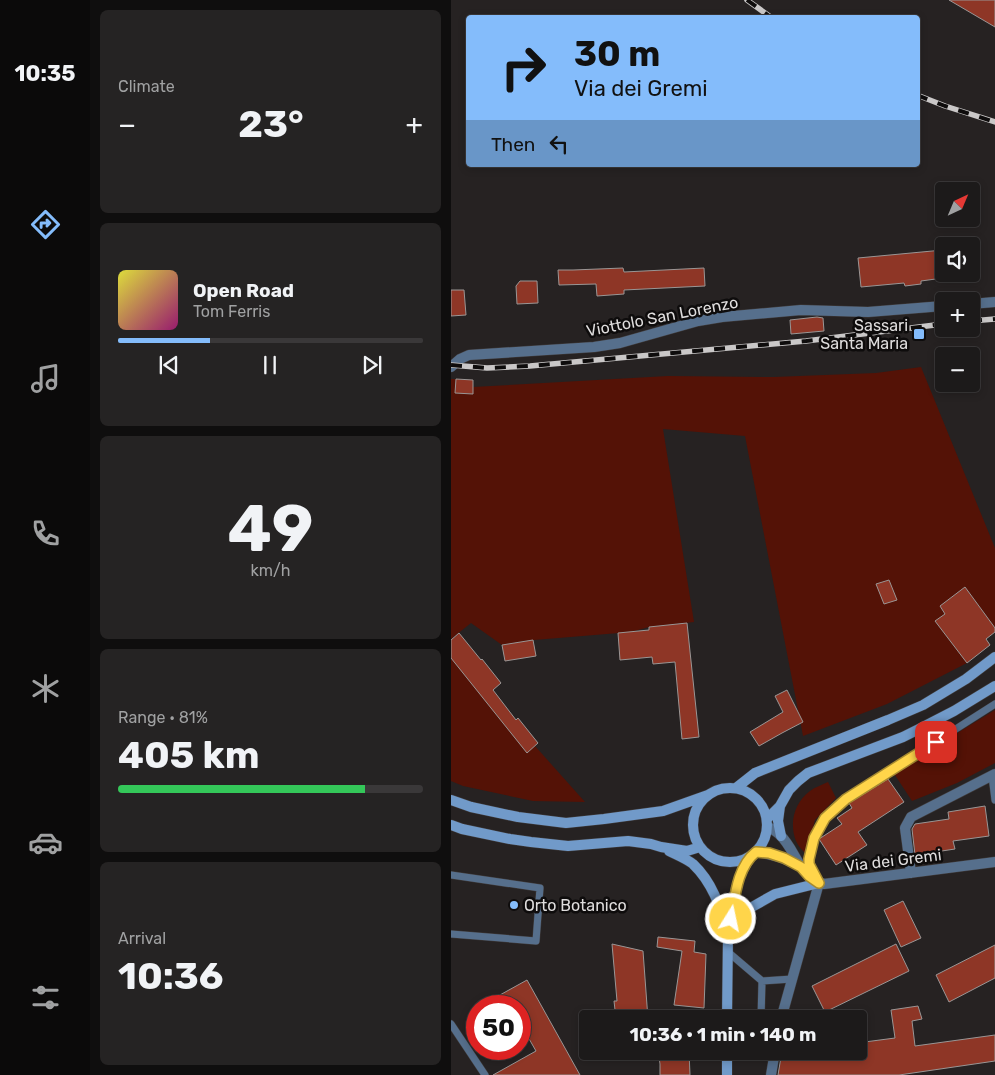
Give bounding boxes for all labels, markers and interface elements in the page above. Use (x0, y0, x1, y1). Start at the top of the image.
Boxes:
text: 30 m (574, 33, 660, 75)
icon: right (491, 35, 556, 100)
text: 10:35 (14, 60, 76, 87)
text: Via dei Gremi (574, 75, 708, 102)
text: Climate (118, 77, 175, 96)
text: 23° (238, 101, 304, 147)
text: − (118, 108, 136, 141)
text: + (406, 108, 423, 141)
icon: left (545, 130, 573, 158)
text: Then (491, 133, 535, 156)
north arrow (935, 182, 980, 228)
map controls (935, 182, 980, 392)
icon: directions (28, 207, 63, 242)
button: sound (935, 237, 980, 282)
text: Open Road (193, 279, 294, 302)
street label: Viottolo San Lorenzo (585, 292, 740, 341)
button: + (935, 292, 980, 337)
text: Tom Ferris (193, 302, 270, 321)
place label: Sassari Santa Maria (820, 316, 908, 353)
marker: Sassari Santa Maria (912, 327, 926, 341)
button: − (935, 347, 980, 392)
icon: previous (155, 351, 183, 379)
icon: pause (256, 351, 284, 379)
icon: next (358, 351, 386, 379)
icon: music (28, 361, 63, 396)
text: 49 (228, 490, 313, 567)
icon: phone (28, 516, 63, 551)
text: km/h (251, 561, 290, 580)
icon: climate (28, 671, 63, 706)
text: Range · 81% (118, 708, 208, 727)
pin (915, 721, 957, 763)
icon: arrive (922, 728, 950, 756)
text: 405 km (118, 732, 259, 778)
icon: car (28, 825, 63, 860)
street label: Via dei Gremi (844, 845, 942, 876)
position arrow (704, 892, 756, 944)
place label: Orto Botanico (524, 896, 627, 915)
marker: Orto Botanico (508, 899, 520, 911)
text: Arrival (118, 929, 166, 948)
text: 10:36 (118, 953, 224, 999)
icon: filters (28, 980, 63, 1015)
speed limit sign: 50 (466, 995, 531, 1060)
text: 10:36 · 1 min · 140 m (630, 1023, 816, 1046)

